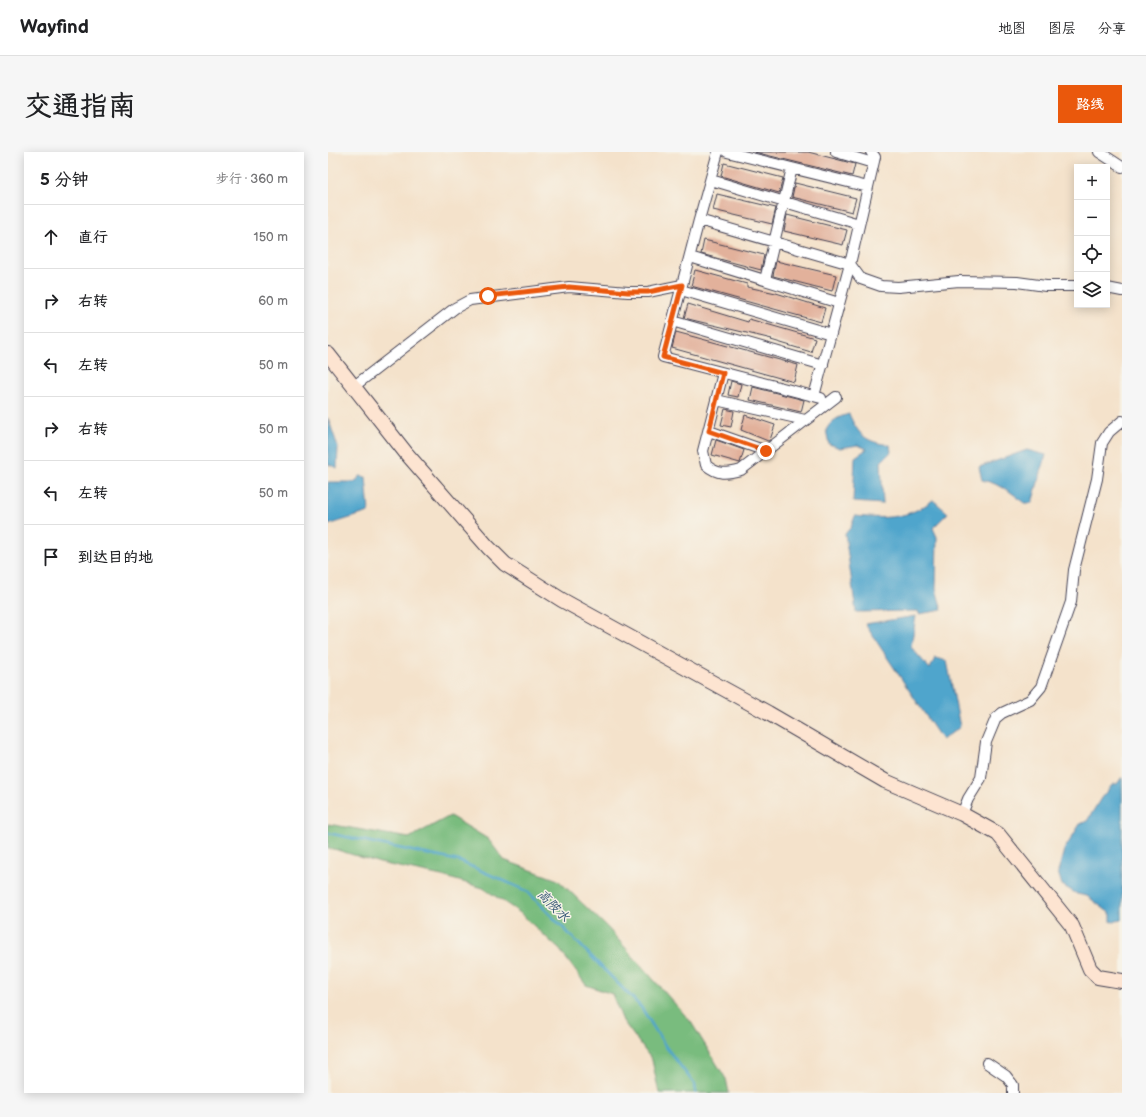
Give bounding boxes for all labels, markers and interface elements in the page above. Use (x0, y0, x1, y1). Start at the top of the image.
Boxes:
text: Wayfind (20, 16, 89, 39)
text: 地图 (998, 20, 1026, 37)
text: 图层 (1048, 20, 1076, 37)
text: 分享 (1098, 20, 1126, 37)
button: 路线 (1058, 85, 1122, 123)
text: 交通指南 (24, 90, 136, 123)
map controls (1074, 164, 1110, 308)
button: + (1074, 164, 1110, 200)
text: 5 分钟 (40, 170, 88, 190)
text: 步行 · 360 m (216, 171, 288, 187)
button: − (1074, 200, 1110, 236)
icon: ahead (40, 226, 62, 248)
text: 直行 (78, 228, 108, 247)
text: 150 m (254, 229, 288, 245)
button: locate (1074, 236, 1110, 272)
button: layers (1074, 272, 1110, 308)
route start (479, 287, 497, 305)
icon: right (40, 290, 62, 312)
text: 右转 (78, 292, 108, 311)
text: 60 m (258, 293, 288, 309)
icon: left (40, 354, 62, 376)
text: 左转 (78, 356, 108, 375)
text: 50 m (259, 357, 288, 373)
icon: right (40, 418, 62, 440)
text: 右转 (78, 420, 108, 439)
text: 50 m (259, 421, 288, 437)
route end (757, 442, 775, 460)
icon: left (40, 482, 62, 504)
text: 左转 (78, 484, 108, 503)
text: 50 m (259, 485, 288, 501)
icon: arrive (40, 546, 62, 568)
text: 到达目的地 (78, 548, 153, 567)
water label: 高陂水 (534, 886, 573, 926)

